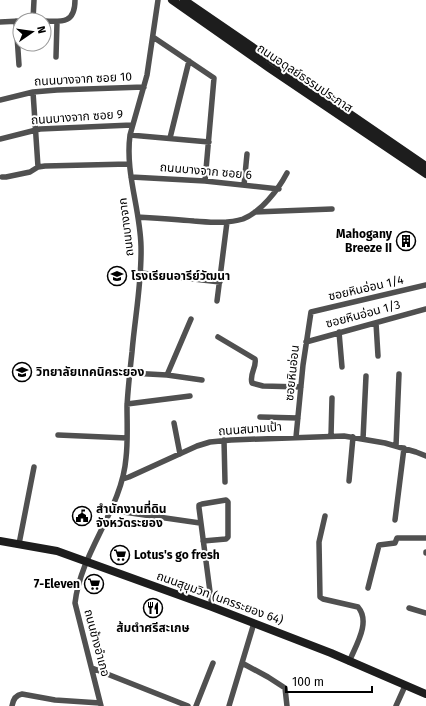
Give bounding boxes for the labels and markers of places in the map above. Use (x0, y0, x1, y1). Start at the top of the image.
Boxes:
place label: Mahogany Breeze II (336, 227, 393, 255)
building icon: Mahogany Breeze II (395, 230, 417, 252)
school or university icon: โรงเรียนอารีย์วัฒนา (106, 265, 128, 287)
place label: โรงเรียนอารีย์วัฒนา (131, 269, 230, 283)
school or university icon: วิทยาลัยเทคนิคระยอง (11, 361, 33, 383)
place label: วิทยาลัยเทคนิคระยอง (35, 365, 144, 379)
place label: สำนักงานที่ดิน จังหวัดระยอง (96, 500, 167, 530)
public building icon: สำนักงานที่ดิน จังหวัดระยอง (71, 505, 93, 527)
supermarket icon: Lotus's go fresh (109, 544, 131, 566)
place label: Lotus's go fresh (134, 548, 220, 562)
supermarket icon: 7-Eleven (83, 573, 105, 595)
place label: 7-Eleven (34, 577, 80, 591)
restaurant icon: ส้มตำศรีสะเกษ (142, 597, 164, 619)
place label: ส้มตำศรีสะเกษ (116, 621, 190, 635)

